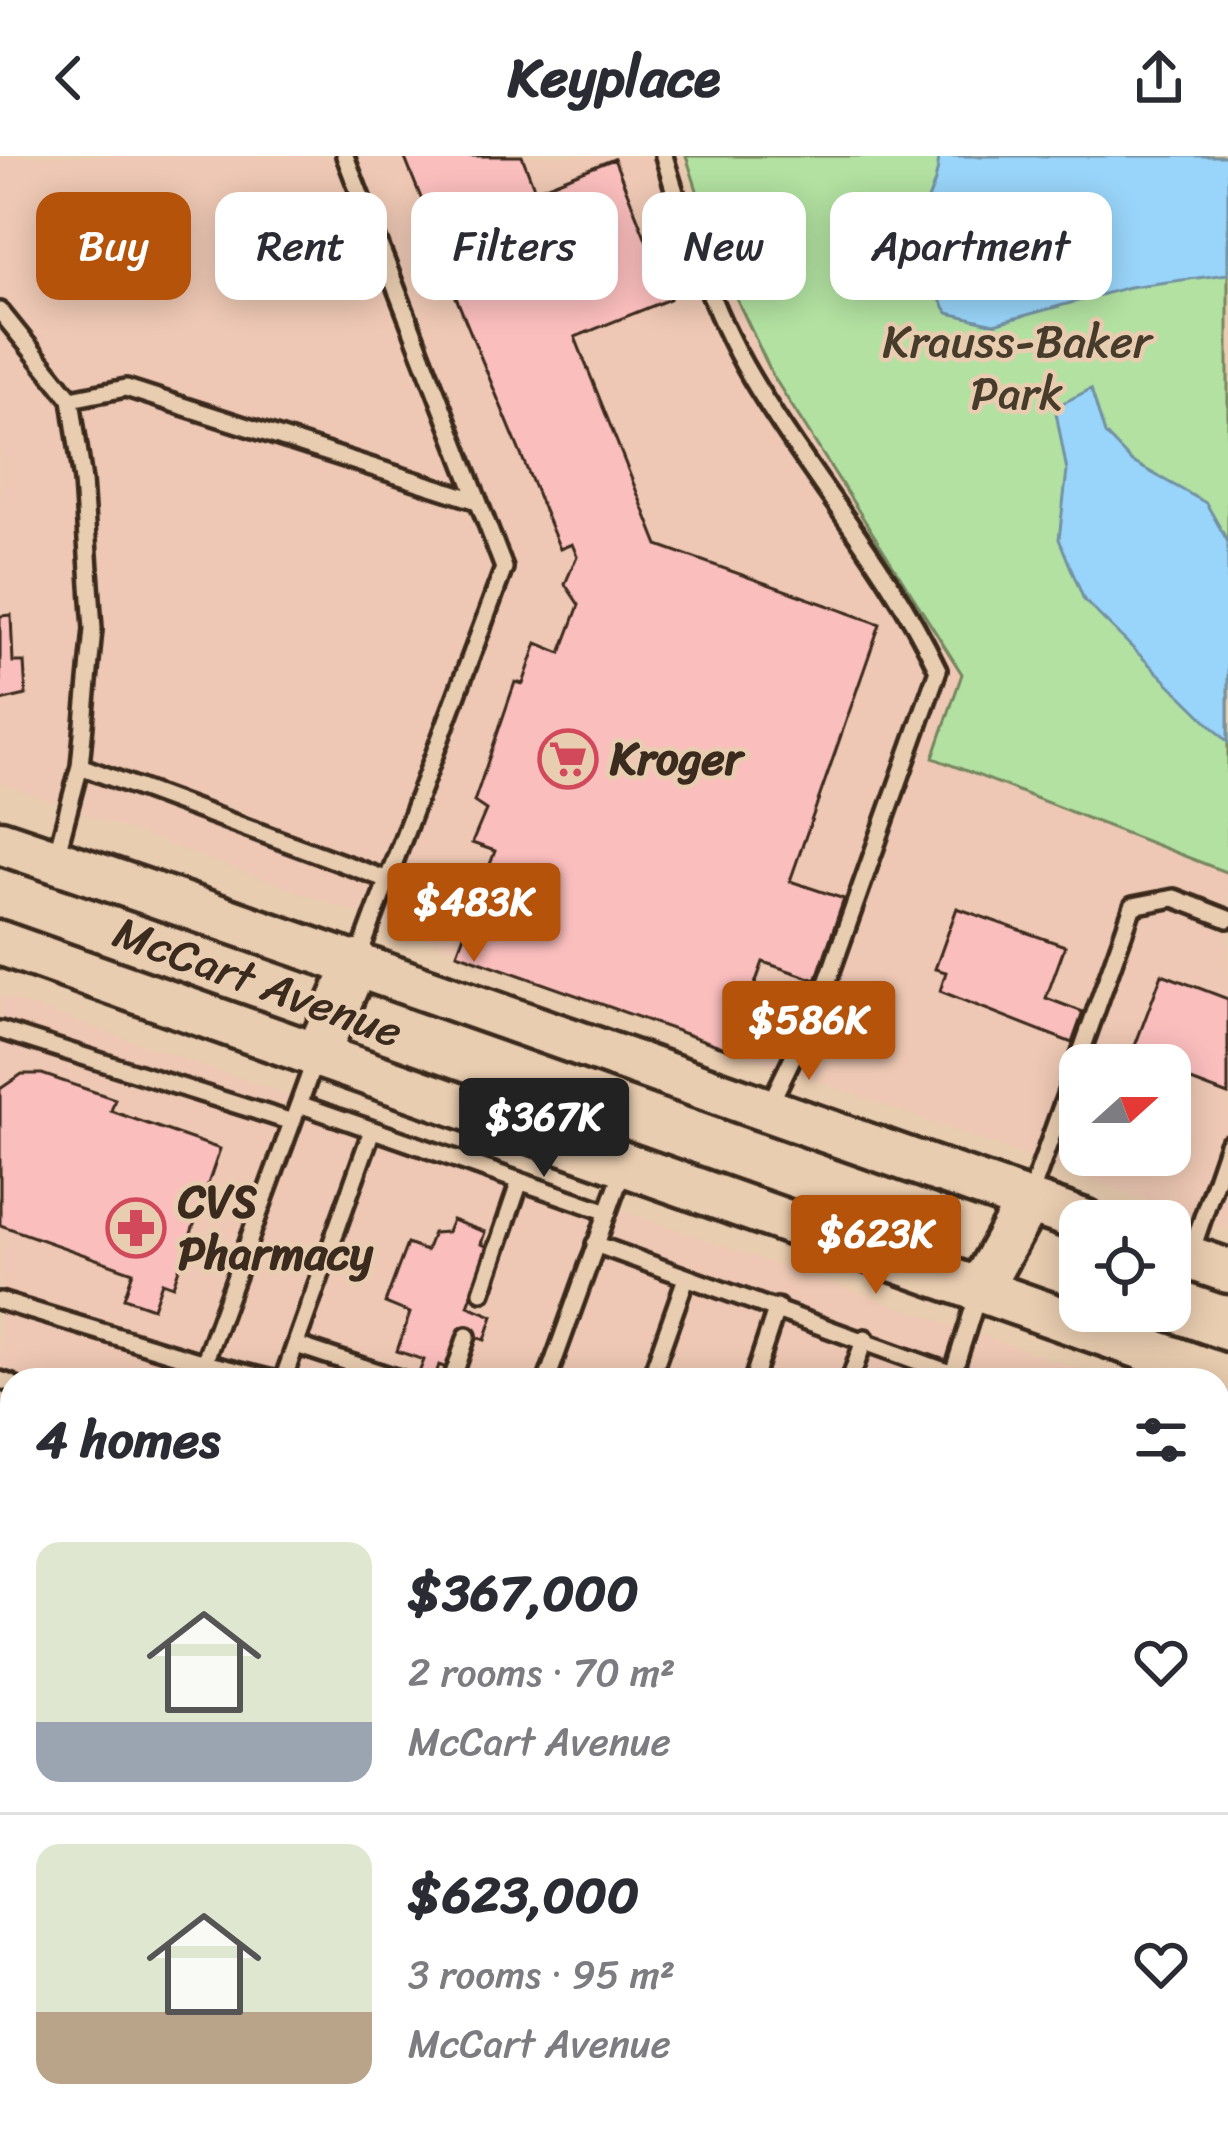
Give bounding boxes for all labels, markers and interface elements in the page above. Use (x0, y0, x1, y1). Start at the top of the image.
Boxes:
text: Keyplace (508, 30, 720, 126)
icon: back (36, 45, 102, 111)
icon: share (1126, 45, 1192, 111)
chip: Buy (36, 192, 191, 300)
chip: Rent (215, 192, 387, 300)
chip: Filters (411, 192, 618, 300)
chip: New (642, 192, 806, 300)
chip: Apartment (830, 192, 1112, 300)
park label: Krauss-Baker Park (882, 302, 1154, 434)
place label: Kroger (609, 719, 746, 799)
supermarket icon: Kroger (537, 728, 599, 790)
pin: $483K (390, 863, 558, 965)
text: $483K (414, 867, 534, 936)
street label: McCart Avenue (102, 893, 414, 1071)
pin: $586K (725, 981, 893, 1083)
text: $586K (749, 985, 869, 1054)
north arrow (1059, 1044, 1191, 1176)
map controls (1059, 1044, 1191, 1332)
pin: $367K (460, 1078, 628, 1180)
text: $367K (486, 1082, 602, 1151)
place label: CVS Pharmacy (177, 1162, 375, 1294)
pin: $623K (792, 1195, 960, 1297)
pharmacy icon: CVS Pharmacy (105, 1197, 167, 1259)
text: $623K (818, 1199, 934, 1268)
button: locate (1059, 1200, 1191, 1332)
text: 4 homes (36, 1395, 220, 1485)
icon: filters (1128, 1407, 1194, 1473)
text: $367,000 (408, 1548, 639, 1638)
icon: home (132, 1590, 276, 1734)
icon: heart (1128, 1629, 1194, 1695)
text: 2 rooms · 70 m² (408, 1638, 675, 1707)
text: McCart Avenue (408, 1707, 671, 1776)
text: $623,000 (408, 1850, 639, 1940)
icon: home (132, 1892, 276, 2036)
icon: heart (1128, 1931, 1194, 1997)
text: 3 rooms · 95 m² (408, 1940, 675, 2009)
text: McCart Avenue (408, 2009, 671, 2078)

